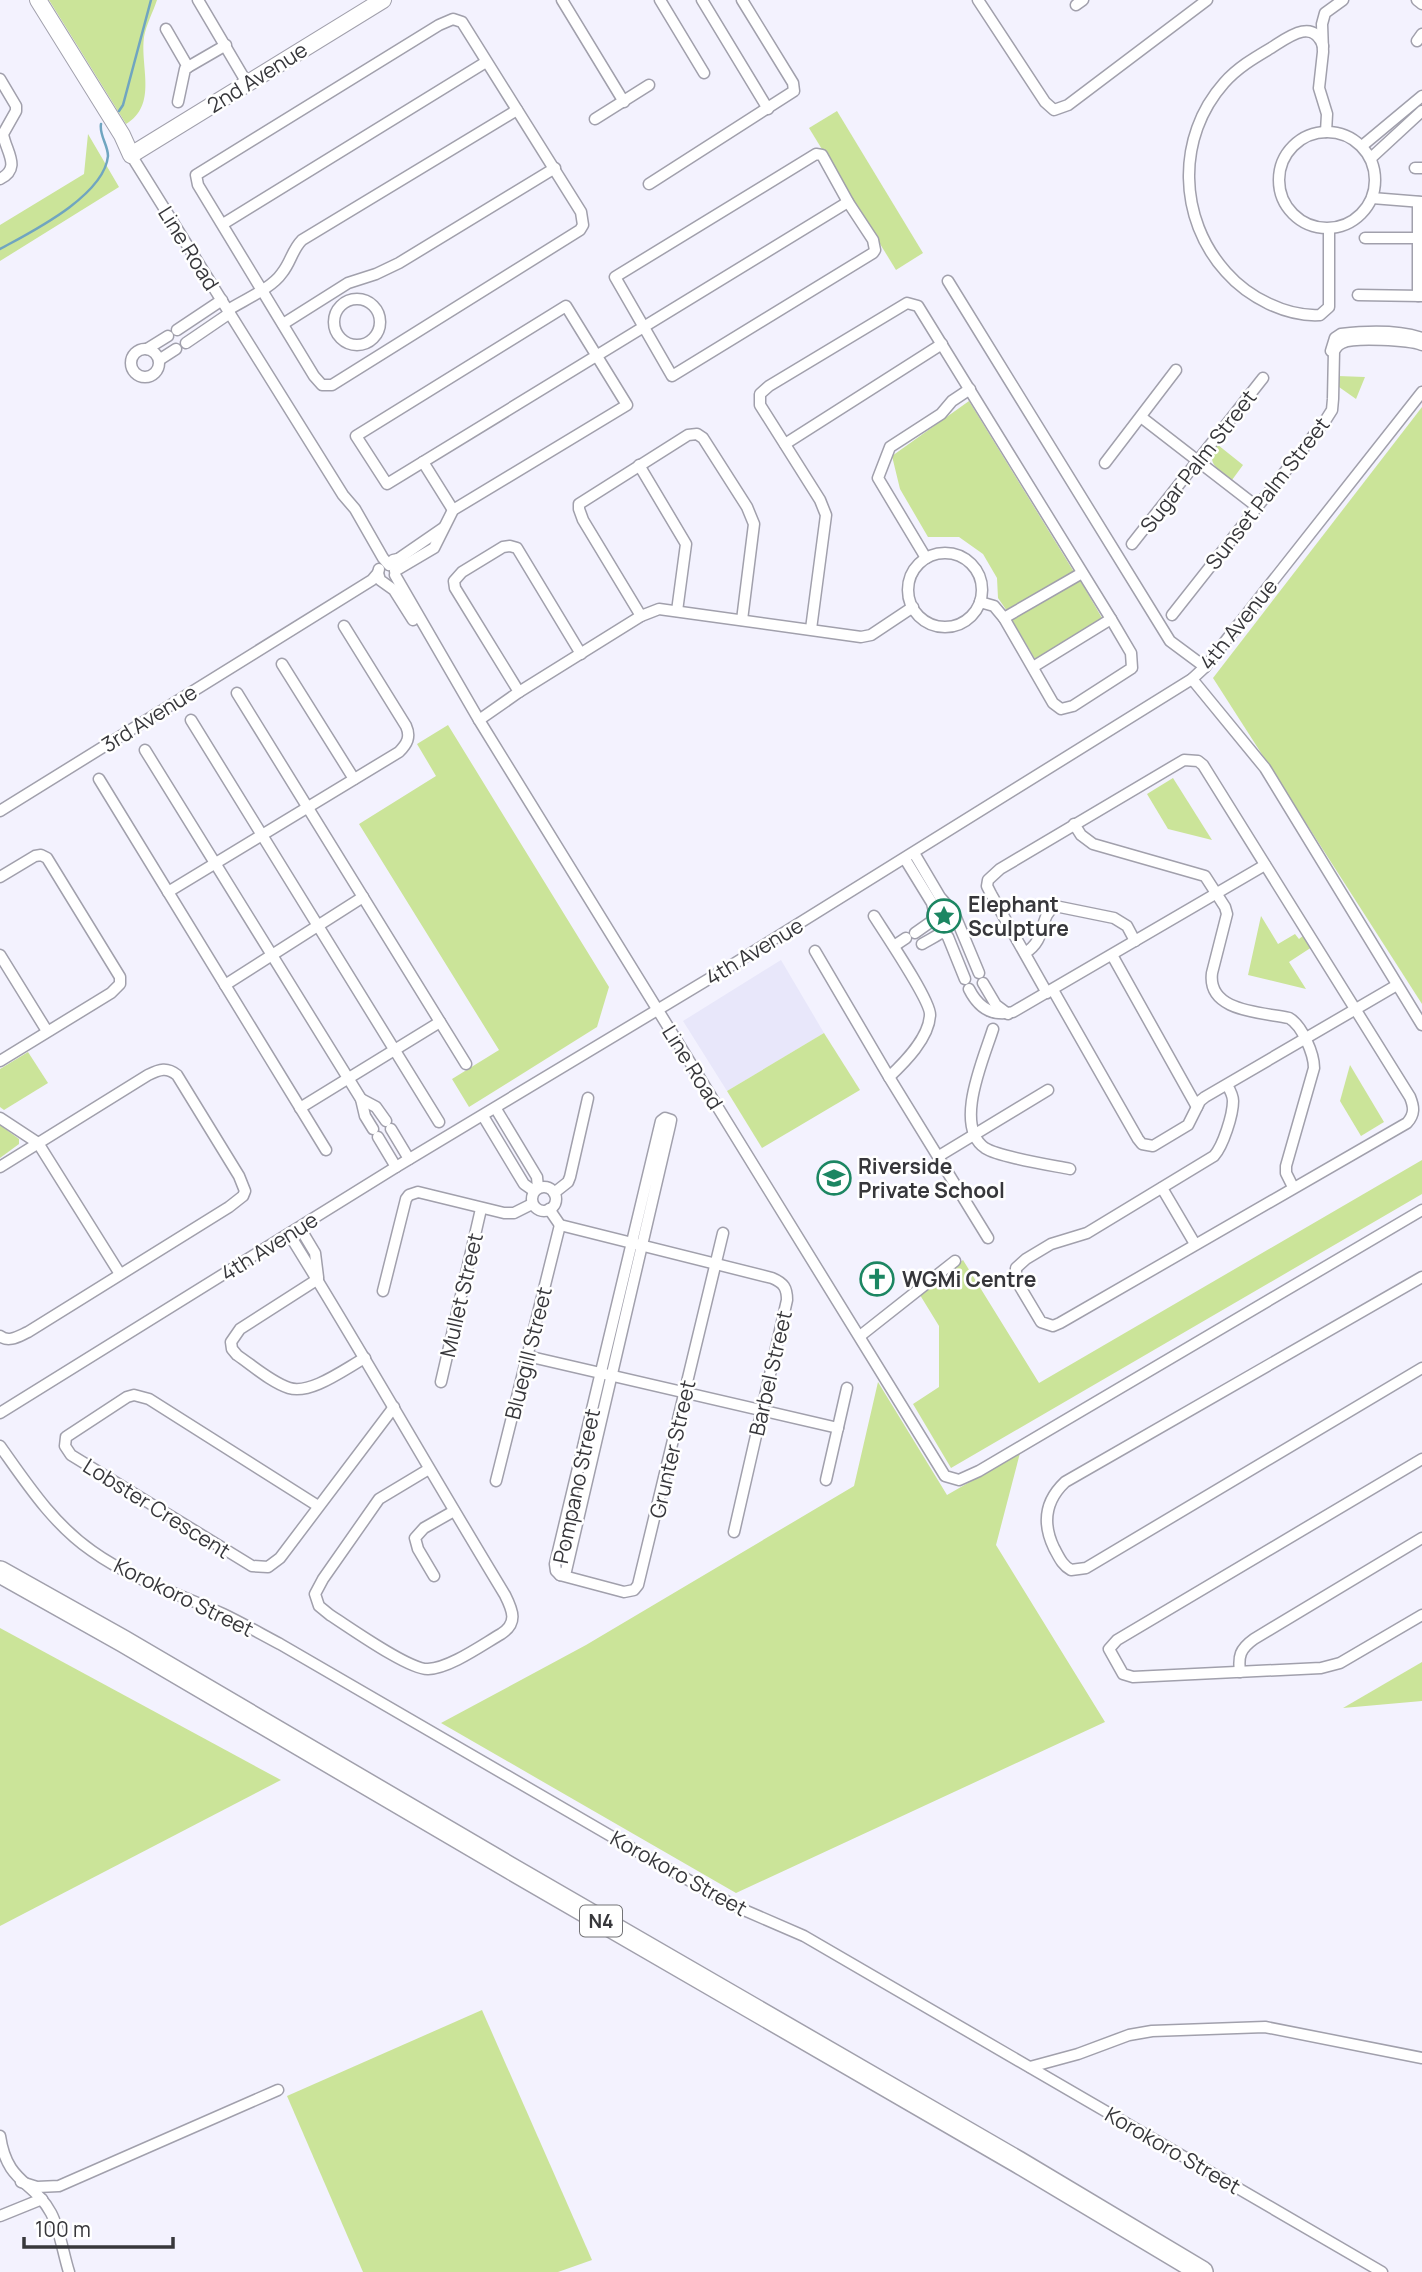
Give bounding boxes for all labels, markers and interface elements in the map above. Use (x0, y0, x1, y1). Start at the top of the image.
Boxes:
street label: 2nd Avenue (202, 35, 312, 119)
street label: Line Road (152, 201, 226, 295)
street label: Sugar Palm Street (1133, 384, 1263, 538)
street label: Sunset Palm Street (1199, 411, 1335, 575)
street label: 4th Avenue (1193, 573, 1283, 675)
street label: 3rd Avenue (96, 678, 202, 758)
place label: Elephant Sculpture (968, 890, 1069, 942)
place icon: Elephant Sculpture (925, 897, 963, 935)
street label: 4th Avenue (700, 911, 808, 991)
street label: Line Road (656, 1020, 730, 1114)
place label: Riverside Private School (858, 1152, 1005, 1204)
school or university icon: Riverside Private School (815, 1159, 853, 1197)
street label: 4th Avenue (215, 1205, 323, 1287)
street label: Mullet Street (433, 1230, 489, 1360)
church icon: WGMi Centre (858, 1260, 896, 1298)
place label: WGMi Centre (902, 1265, 1036, 1293)
street label: Bluegill Street (498, 1284, 558, 1422)
street label: Barbel Street (742, 1308, 798, 1438)
street label: Grunter Street (642, 1377, 702, 1521)
street label: Pompano Street (546, 1406, 606, 1566)
street label: Lobster Crescent (78, 1452, 236, 1564)
street label: Korokoro Street (109, 1551, 259, 1643)
street label: Korokoro Street (606, 1824, 752, 1922)
road number: N4 (580, 1906, 622, 1937)
street label: Korokoro Street (1100, 2100, 1246, 2200)
scale bar (24, 2206, 173, 2250)
text: 100 m (35, 2215, 91, 2243)

